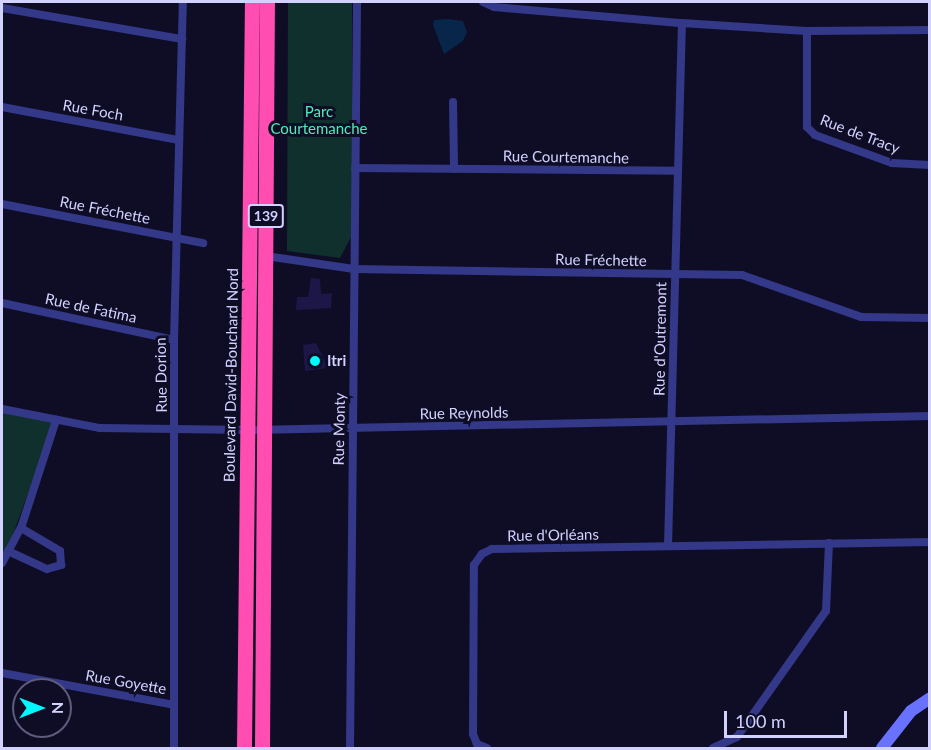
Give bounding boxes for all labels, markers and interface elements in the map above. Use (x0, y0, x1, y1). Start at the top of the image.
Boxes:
street label: Rue Foch (61, 96, 125, 124)
park label: Parc Courtemanche (270, 102, 368, 137)
street label: Rue de Tracy (817, 110, 903, 158)
street label: Rue Courtemanche (503, 147, 629, 167)
street label: Rue Fréchette (58, 192, 152, 228)
road number: 139 (246, 205, 286, 227)
street label: Rue Fréchette (555, 250, 647, 270)
street label: Boulevard David-Bouchard Nord (220, 268, 242, 482)
street label: Rue d'Outremont (650, 282, 670, 396)
street label: Rue de Fatima (44, 290, 138, 326)
street label: Rue Dorion (151, 337, 171, 413)
place label: Itri (327, 352, 346, 370)
marker: Itri (308, 354, 322, 368)
street label: Rue Monty (329, 392, 349, 466)
street label: Rue Reynolds (419, 403, 509, 423)
street label: Rue d'Orléans (507, 525, 599, 545)
street label: Rue Goyette (84, 666, 168, 698)
north arrow (12, 678, 72, 738)
scale bar (727, 699, 850, 737)
text: N (49, 702, 68, 714)
text: 100 m (735, 710, 786, 732)

